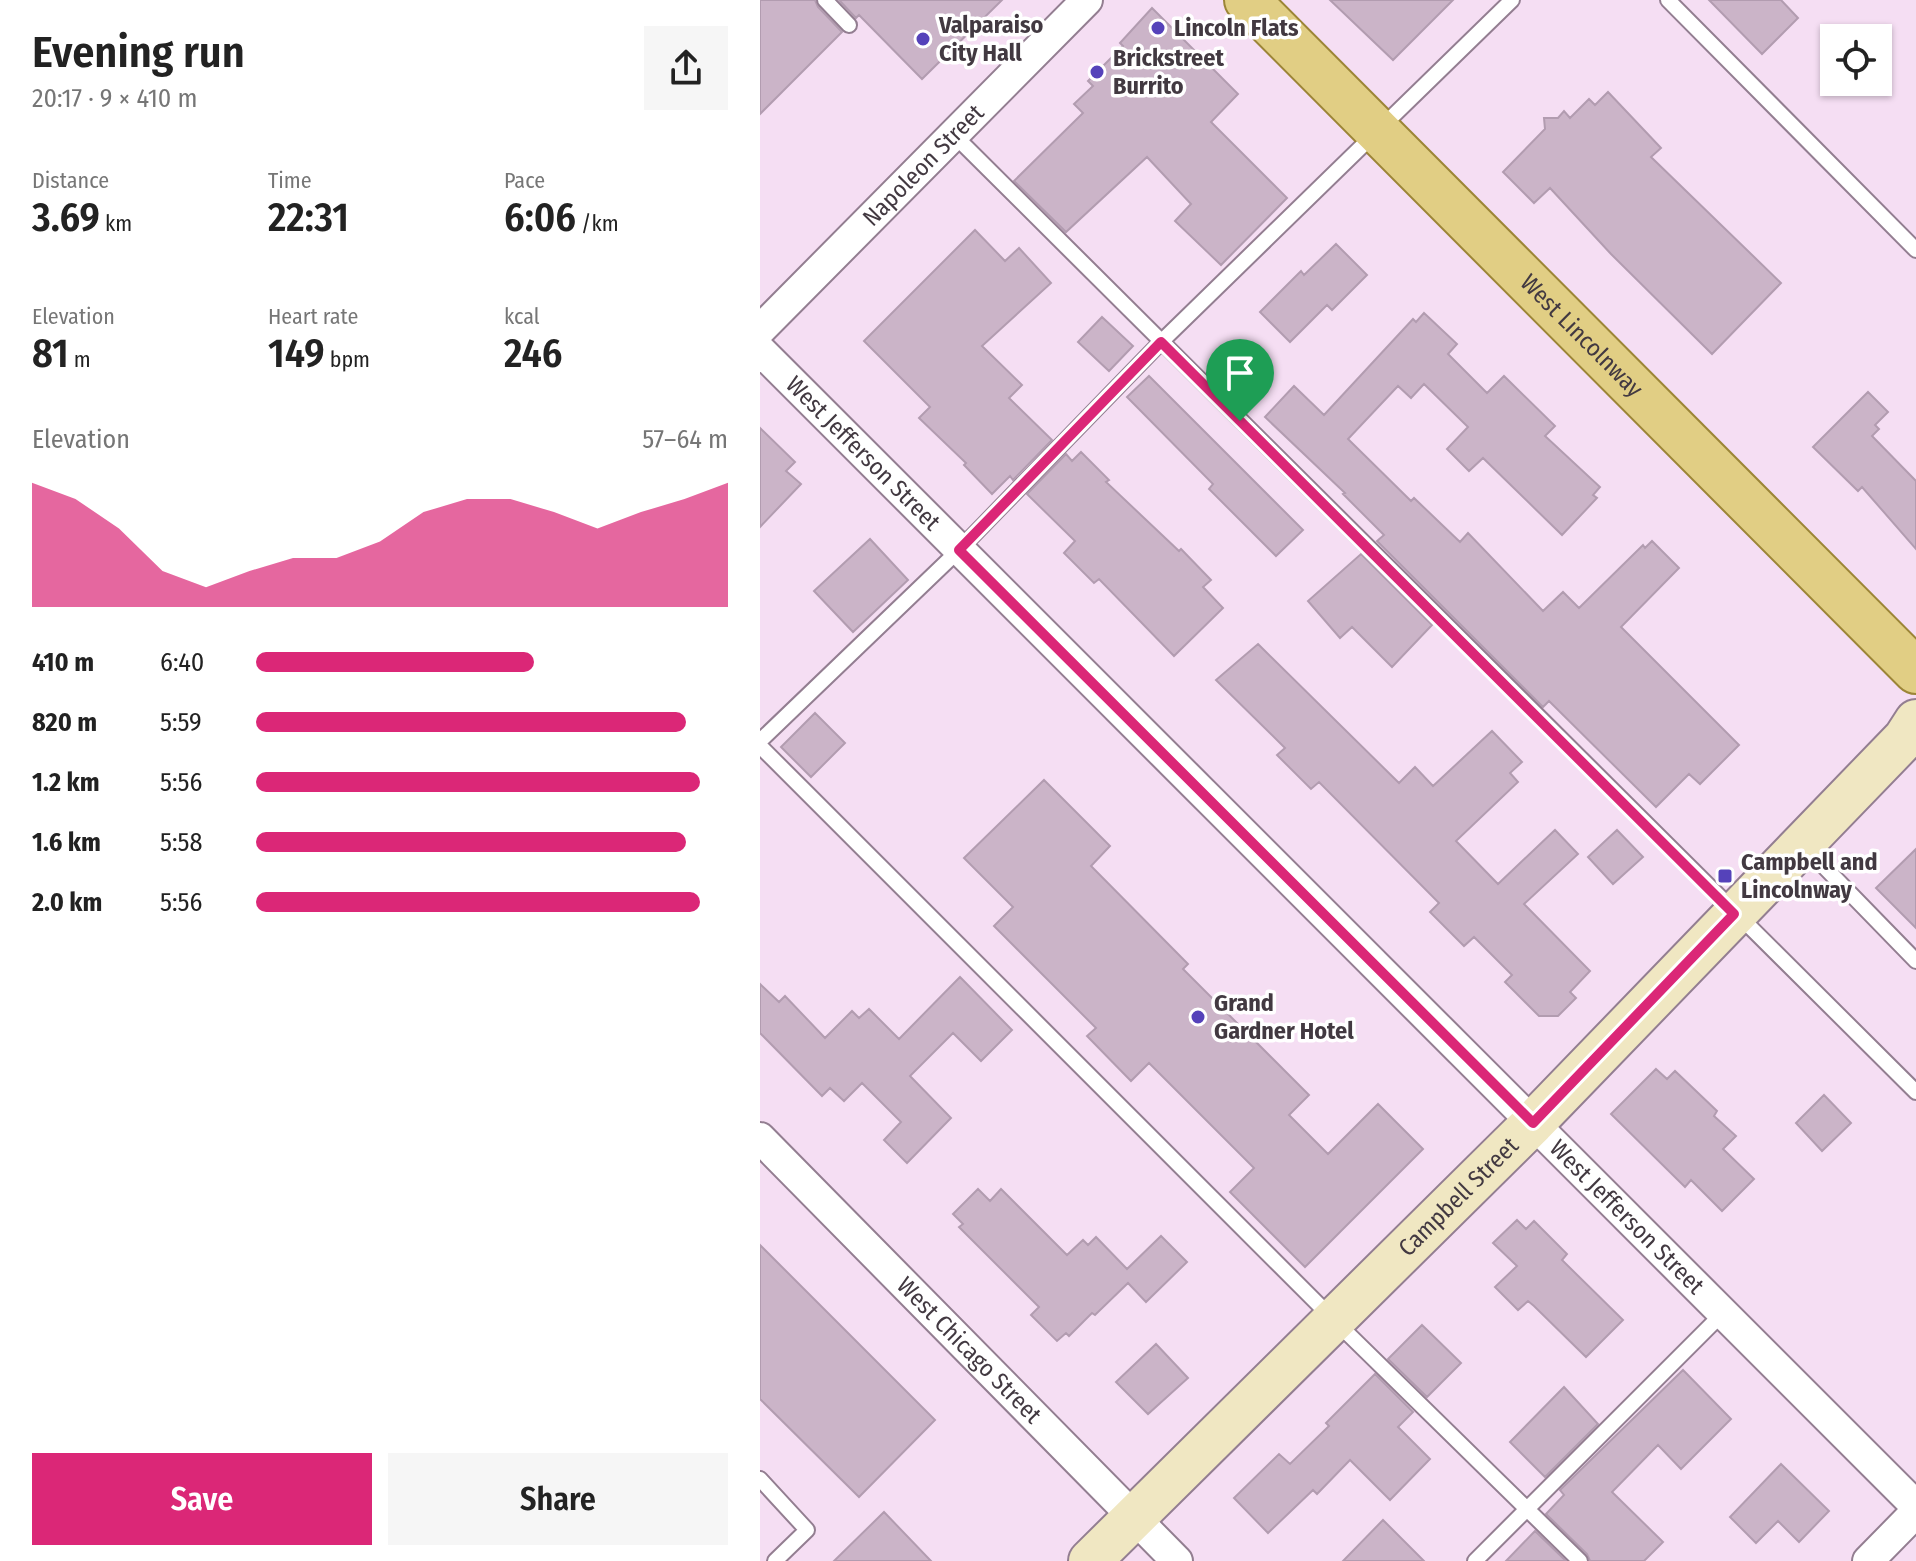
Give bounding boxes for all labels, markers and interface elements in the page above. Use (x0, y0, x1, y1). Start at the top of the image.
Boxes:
place label: Valparaiso City Hall (938, 11, 1043, 67)
place label: Lincoln Flats (1174, 14, 1299, 42)
marker: Lincoln Flats (1149, 19, 1167, 37)
map controls (1820, 24, 1892, 96)
button: locate (1820, 24, 1892, 96)
text: Evening run (32, 26, 245, 79)
button: share (644, 26, 728, 110)
marker: Valparaiso City Hall (914, 30, 932, 48)
place label: Brickstreet Burrito (1113, 44, 1224, 100)
marker: Brickstreet Burrito (1088, 63, 1106, 81)
text: 20:17 · 9 × 410 m (32, 83, 197, 114)
street label: Napoleon Street (857, 98, 990, 232)
text: Distance (32, 167, 109, 194)
text: Time (268, 167, 312, 194)
text: Pace (504, 167, 545, 194)
text: 3.69 (32, 194, 100, 242)
text: 22:31 (268, 194, 349, 242)
text: 6:06 (504, 194, 576, 242)
text: km (100, 210, 132, 237)
text: /km (576, 210, 619, 237)
street label: West Lincolnway (1515, 269, 1649, 403)
text: Elevation (32, 303, 115, 330)
text: Heart rate (268, 303, 358, 330)
text: kcal (504, 303, 540, 330)
text: 81 (32, 330, 69, 378)
text: 149 (268, 330, 325, 378)
text: 246 (504, 330, 562, 378)
pin (1206, 339, 1274, 421)
text: m (69, 346, 91, 373)
text: bpm (325, 346, 370, 373)
icon: arrive (1218, 351, 1262, 395)
street label: West Jefferson Street (780, 370, 946, 536)
text: Elevation (32, 424, 130, 455)
text: 57–64 m (642, 424, 728, 455)
text: 410 m (32, 647, 94, 678)
text: 6:40 (160, 647, 204, 678)
text: 820 m (32, 707, 97, 738)
text: 5:59 (160, 707, 202, 738)
text: 1.2 km (32, 767, 99, 798)
text: 5:56 (160, 767, 202, 798)
text: 1.6 km (32, 827, 101, 858)
text: 5:58 (160, 827, 202, 858)
place label: Campbell and Lincolnway (1741, 848, 1878, 904)
marker: Campbell and Lincolnway (1716, 867, 1734, 885)
text: 2.0 km (32, 887, 102, 918)
text: 5:56 (160, 887, 202, 918)
place label: Grand Gardner Hotel (1214, 989, 1354, 1045)
marker: Grand Gardner Hotel (1189, 1008, 1207, 1026)
street label: Campbell Street (1393, 1132, 1524, 1262)
street label: West Jefferson Street (1544, 1134, 1710, 1300)
street label: West Chicago Street (891, 1271, 1047, 1429)
button: Save (32, 1453, 372, 1545)
button: Share (388, 1453, 728, 1545)

